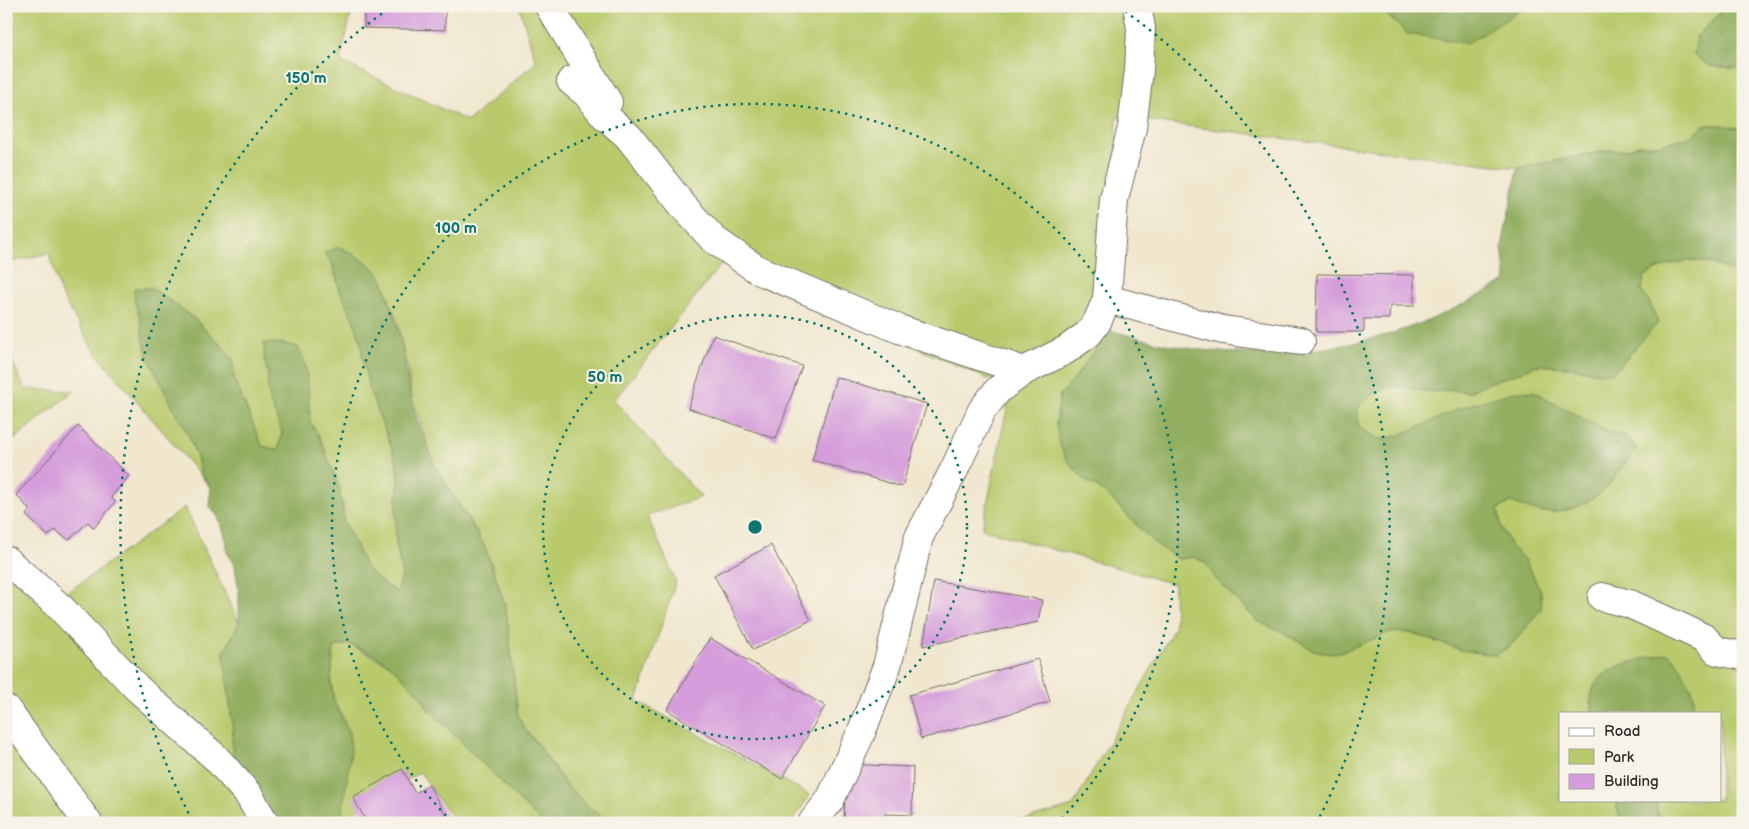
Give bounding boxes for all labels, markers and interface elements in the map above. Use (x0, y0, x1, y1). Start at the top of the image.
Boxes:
text: 150 m (285, 69, 327, 88)
text: 100 m (435, 219, 477, 238)
text: 50 m (588, 368, 623, 387)
centre of rings (746, 518, 764, 536)
legend (1559, 712, 1722, 802)
text: Road (1604, 722, 1640, 741)
text: Park (1604, 748, 1635, 767)
text: Building (1604, 772, 1659, 791)

